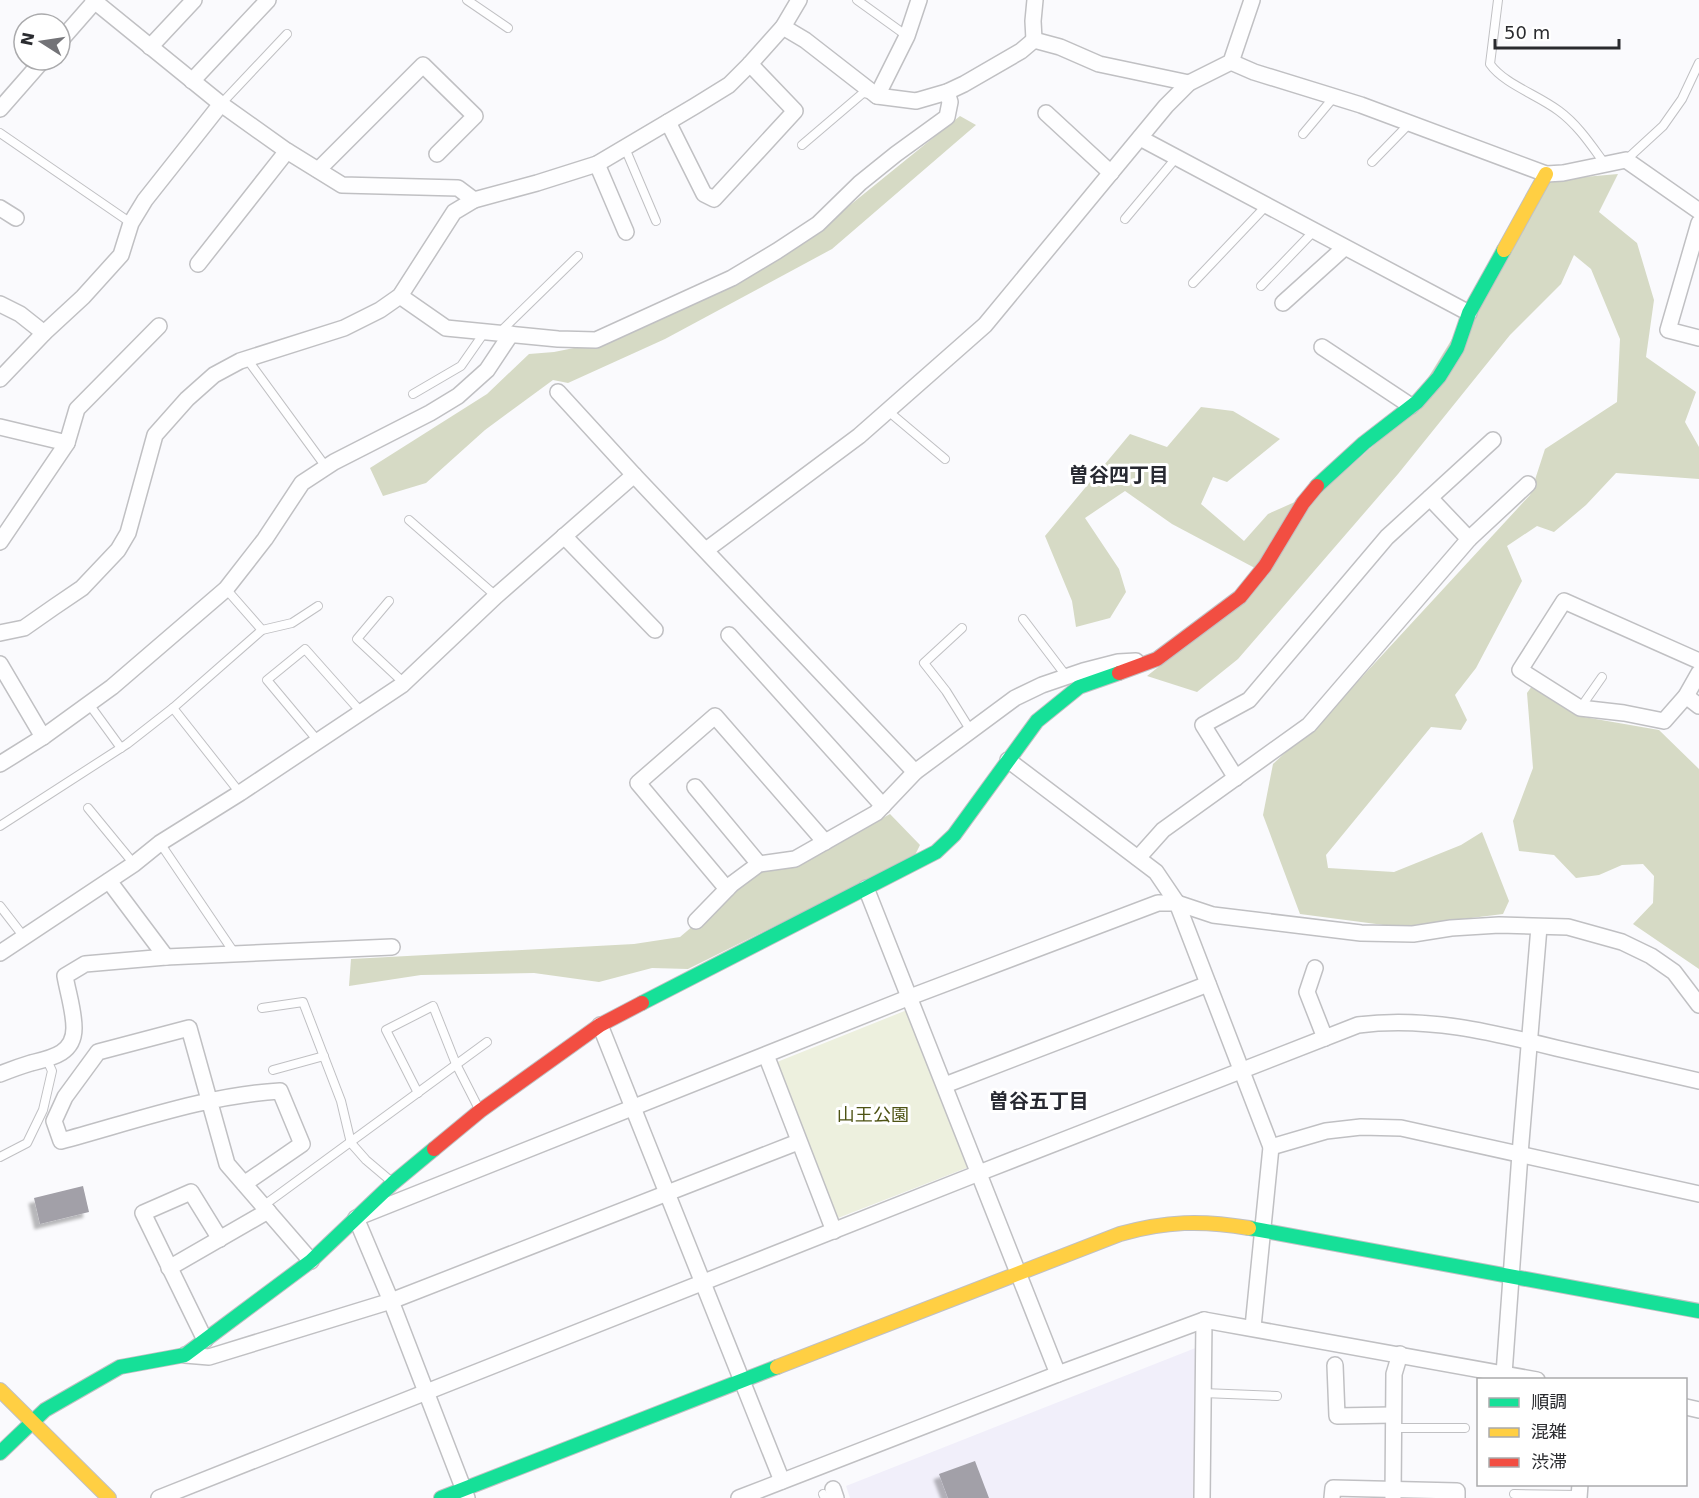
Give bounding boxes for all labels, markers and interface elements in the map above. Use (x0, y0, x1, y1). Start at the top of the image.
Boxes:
north arrow (12, 12, 72, 72)
scale bar (1495, 12, 1620, 50)
text: 50 m (1504, 22, 1550, 43)
text: N (17, 30, 39, 48)
district label: 曽谷四丁目 (1069, 463, 1169, 487)
district label: 曽谷五丁目 (989, 1089, 1089, 1113)
park label: 山王公園 (837, 1104, 909, 1125)
legend (1477, 1378, 1687, 1486)
text: 順調 (1531, 1391, 1567, 1412)
text: 混雑 (1531, 1421, 1567, 1442)
text: 渋滞 (1531, 1451, 1567, 1472)

